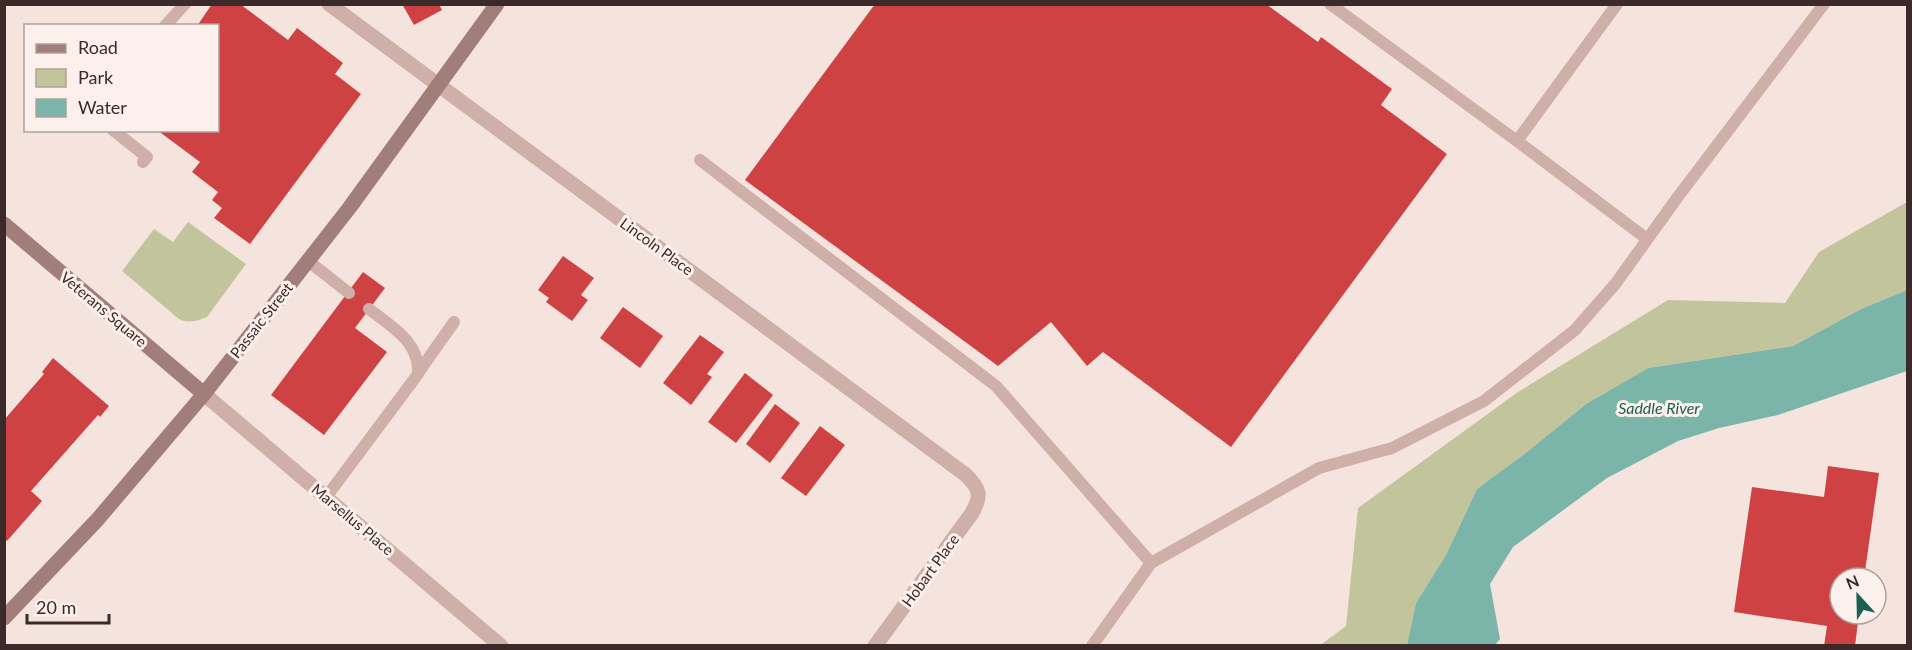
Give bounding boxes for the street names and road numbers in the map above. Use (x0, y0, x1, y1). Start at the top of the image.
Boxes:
street label: Lincoln Place (617, 213, 697, 279)
street label: Veterans Square (57, 268, 151, 350)
street label: Passaic Street (226, 278, 296, 361)
street label: Marsellus Place (308, 479, 398, 559)
street label: Hobart Place (898, 530, 962, 610)

